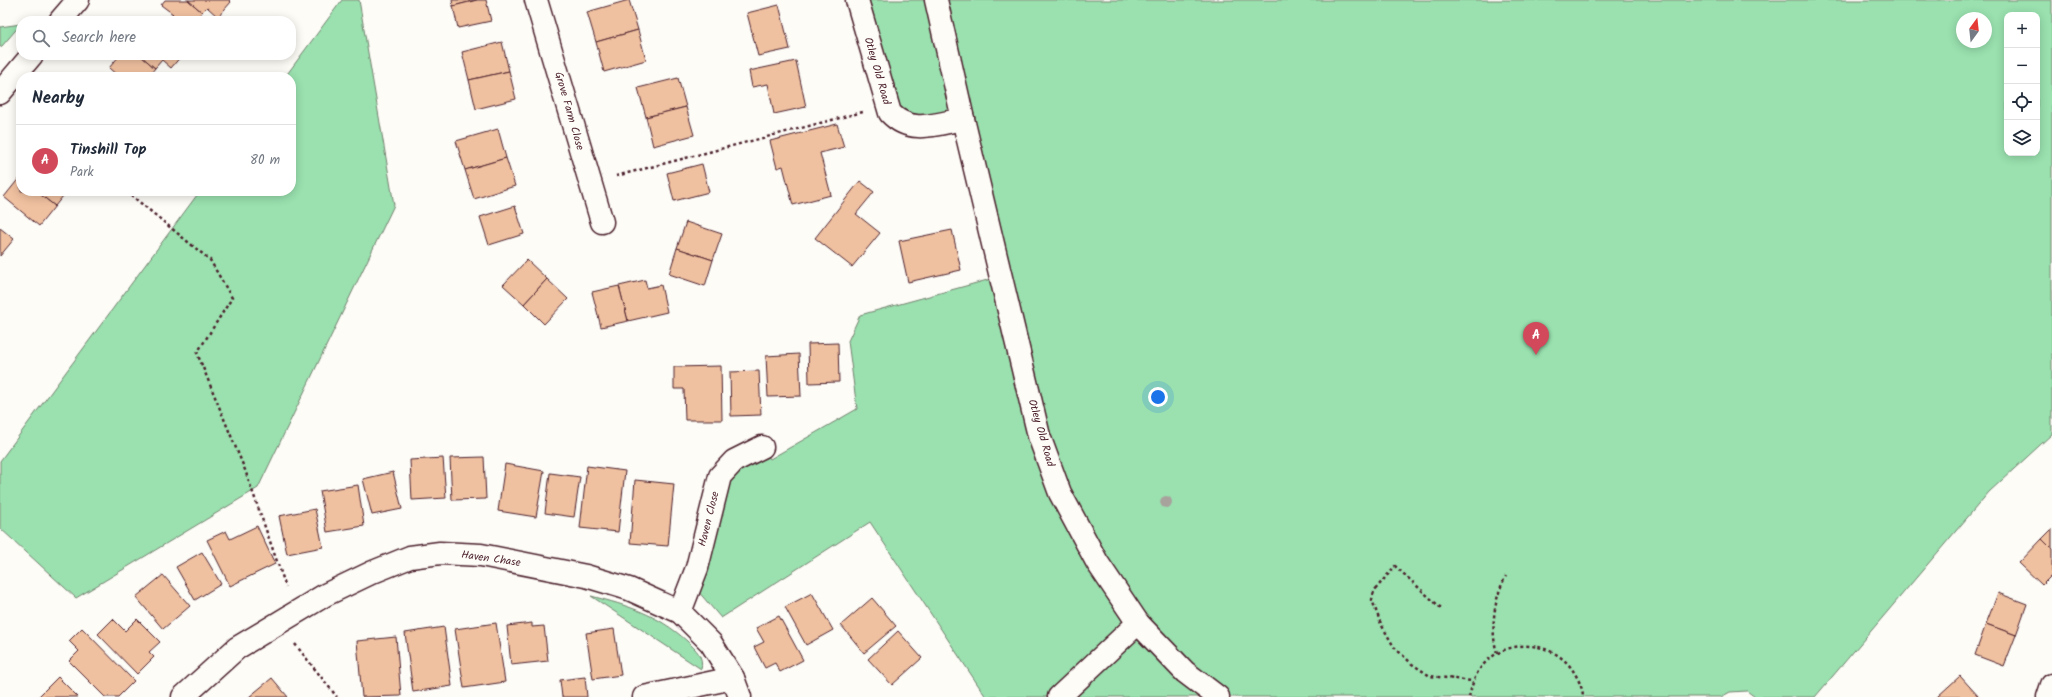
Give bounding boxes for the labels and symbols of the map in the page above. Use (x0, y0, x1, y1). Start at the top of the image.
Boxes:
north arrow (1956, 12, 1992, 48)
street label: Otley Old Road (859, 35, 895, 107)
street label: Grove Farm Close (549, 70, 589, 152)
pin: A (1523, 322, 1549, 355)
your location (1148, 387, 1168, 407)
street label: Otley Old Road (1023, 397, 1059, 469)
street label: Haven Close (693, 489, 725, 548)
street label: Haven Chase (460, 546, 522, 572)

